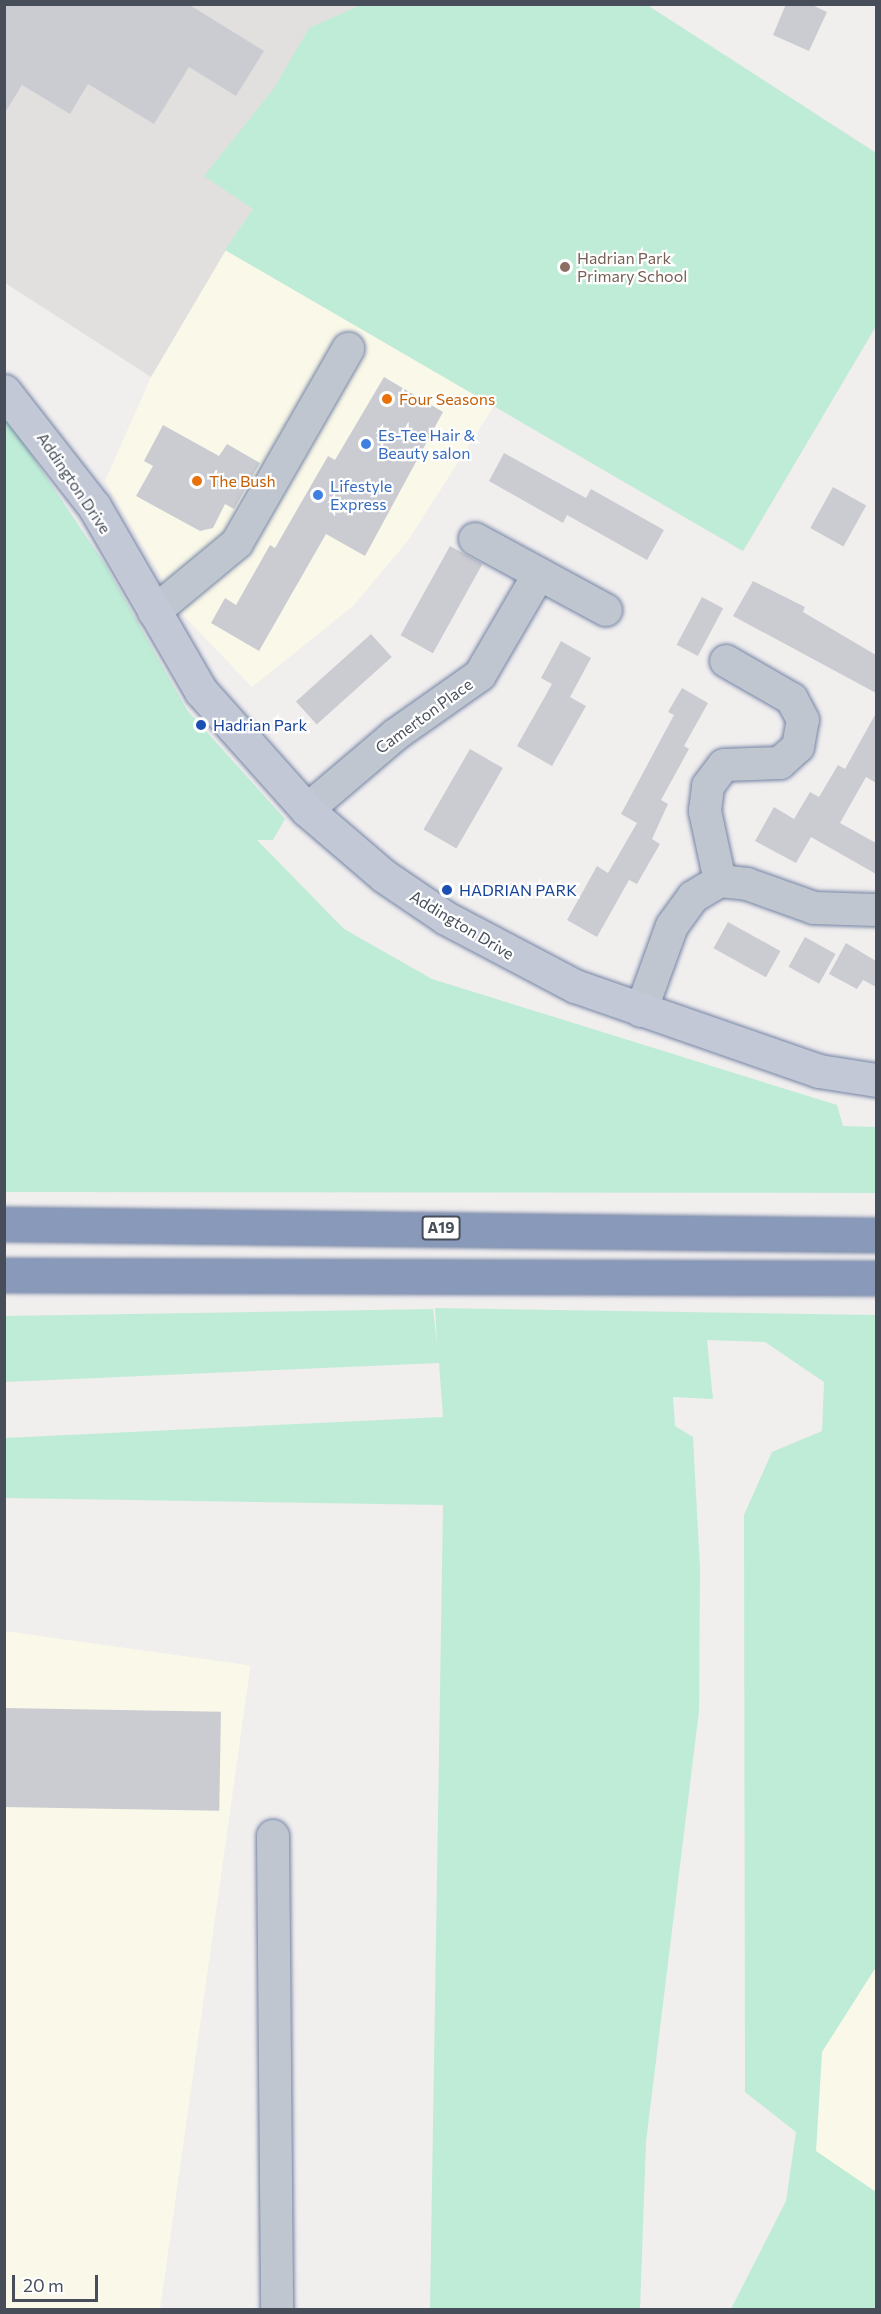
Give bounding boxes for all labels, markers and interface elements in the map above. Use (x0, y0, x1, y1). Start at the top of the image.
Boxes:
place label: Hadrian Park Primary School (577, 248, 687, 286)
marker: Hadrian Park Primary School (558, 260, 572, 274)
place label: Four Seasons (399, 389, 495, 409)
marker: Four Seasons (380, 392, 394, 406)
place label: Es-Tee Hair & Beauty salon (378, 425, 475, 463)
street label: Addington Drive (33, 429, 115, 537)
marker: Es-Tee Hair & Beauty salon (359, 437, 373, 451)
place label: The Bush (209, 471, 276, 491)
marker: The Bush (190, 474, 204, 488)
place label: Lifestyle Express (330, 476, 392, 514)
marker: Lifestyle Express (311, 488, 325, 502)
street label: Camerton Place (372, 674, 476, 758)
place label: Hadrian Park (213, 715, 307, 735)
marker: Hadrian Park (194, 718, 208, 732)
place label: HADRIAN PARK (459, 880, 577, 900)
marker: HADRIAN PARK (440, 883, 454, 897)
street label: Addington Drive (406, 886, 518, 964)
road number: A19 (422, 1216, 460, 1240)
scale bar (15, 2263, 100, 2301)
text: 20 m (23, 2274, 64, 2296)

